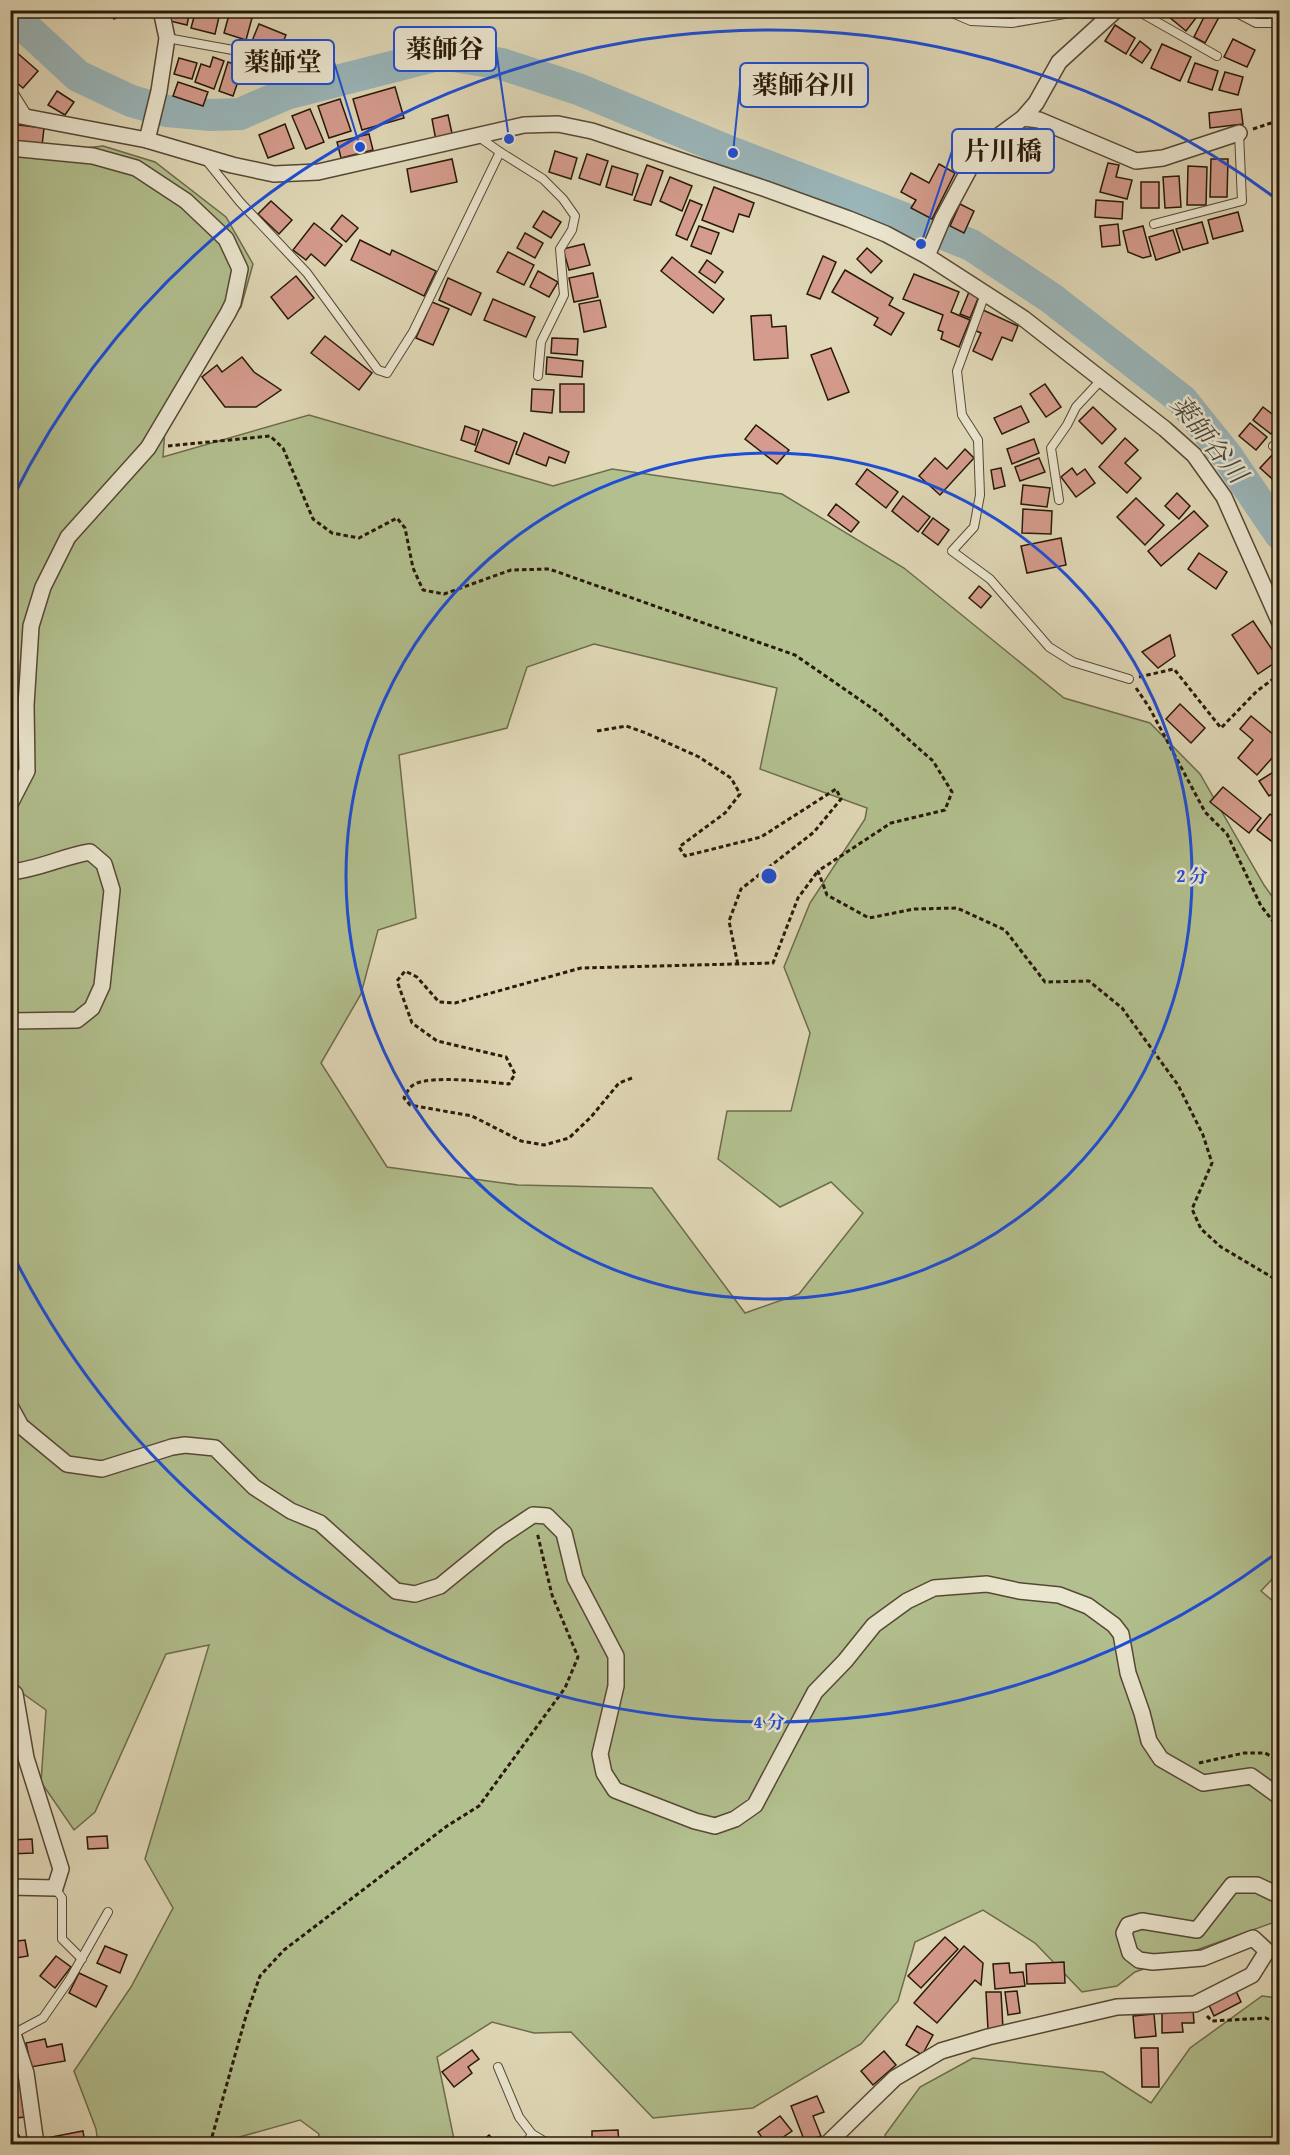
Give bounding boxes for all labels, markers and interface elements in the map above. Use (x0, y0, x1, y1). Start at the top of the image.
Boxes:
callout: 薬師谷 (394, 27, 496, 71)
text: 薬師谷 (406, 29, 484, 68)
callout: 薬師堂 (232, 40, 334, 84)
text: 薬師堂 (244, 42, 322, 81)
callout: 薬師谷川 (740, 63, 868, 107)
text: 薬師谷川 (752, 65, 856, 104)
callout: 片川橋 (952, 129, 1054, 173)
text: 片川橋 (964, 131, 1042, 170)
water label: 薬師谷川 (1162, 386, 1259, 494)
text: 2 分 (1176, 862, 1208, 889)
centre of rings (759, 866, 779, 886)
text: 4 分 (753, 1708, 785, 1735)

